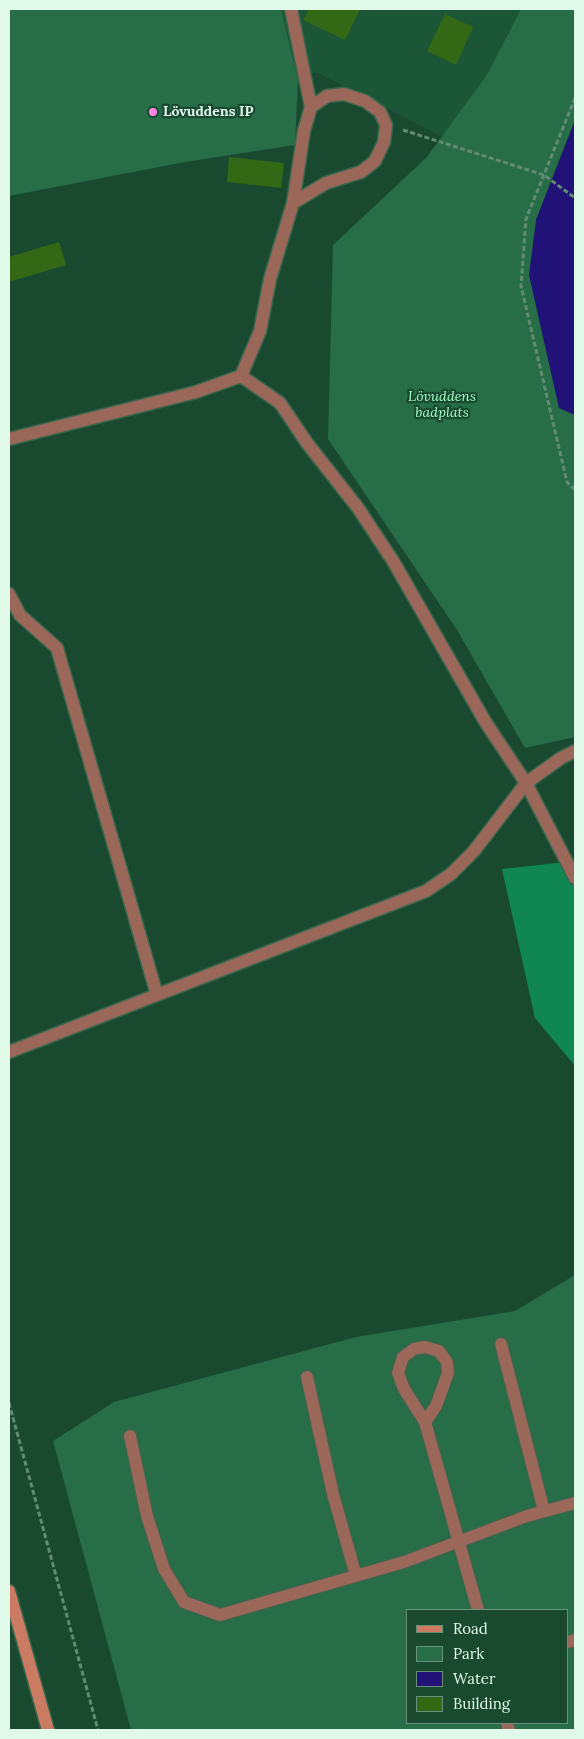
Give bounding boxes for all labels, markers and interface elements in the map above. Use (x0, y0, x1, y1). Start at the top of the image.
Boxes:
place label: Lövuddens IP (163, 104, 253, 120)
marker: Lövuddens IP (147, 106, 159, 118)
park label: Lövuddens badplats (408, 389, 476, 422)
legend (406, 1609, 569, 1724)
text: Road (453, 1619, 488, 1638)
text: Park (453, 1644, 484, 1663)
text: Water (453, 1669, 495, 1688)
text: Building (453, 1694, 510, 1713)

